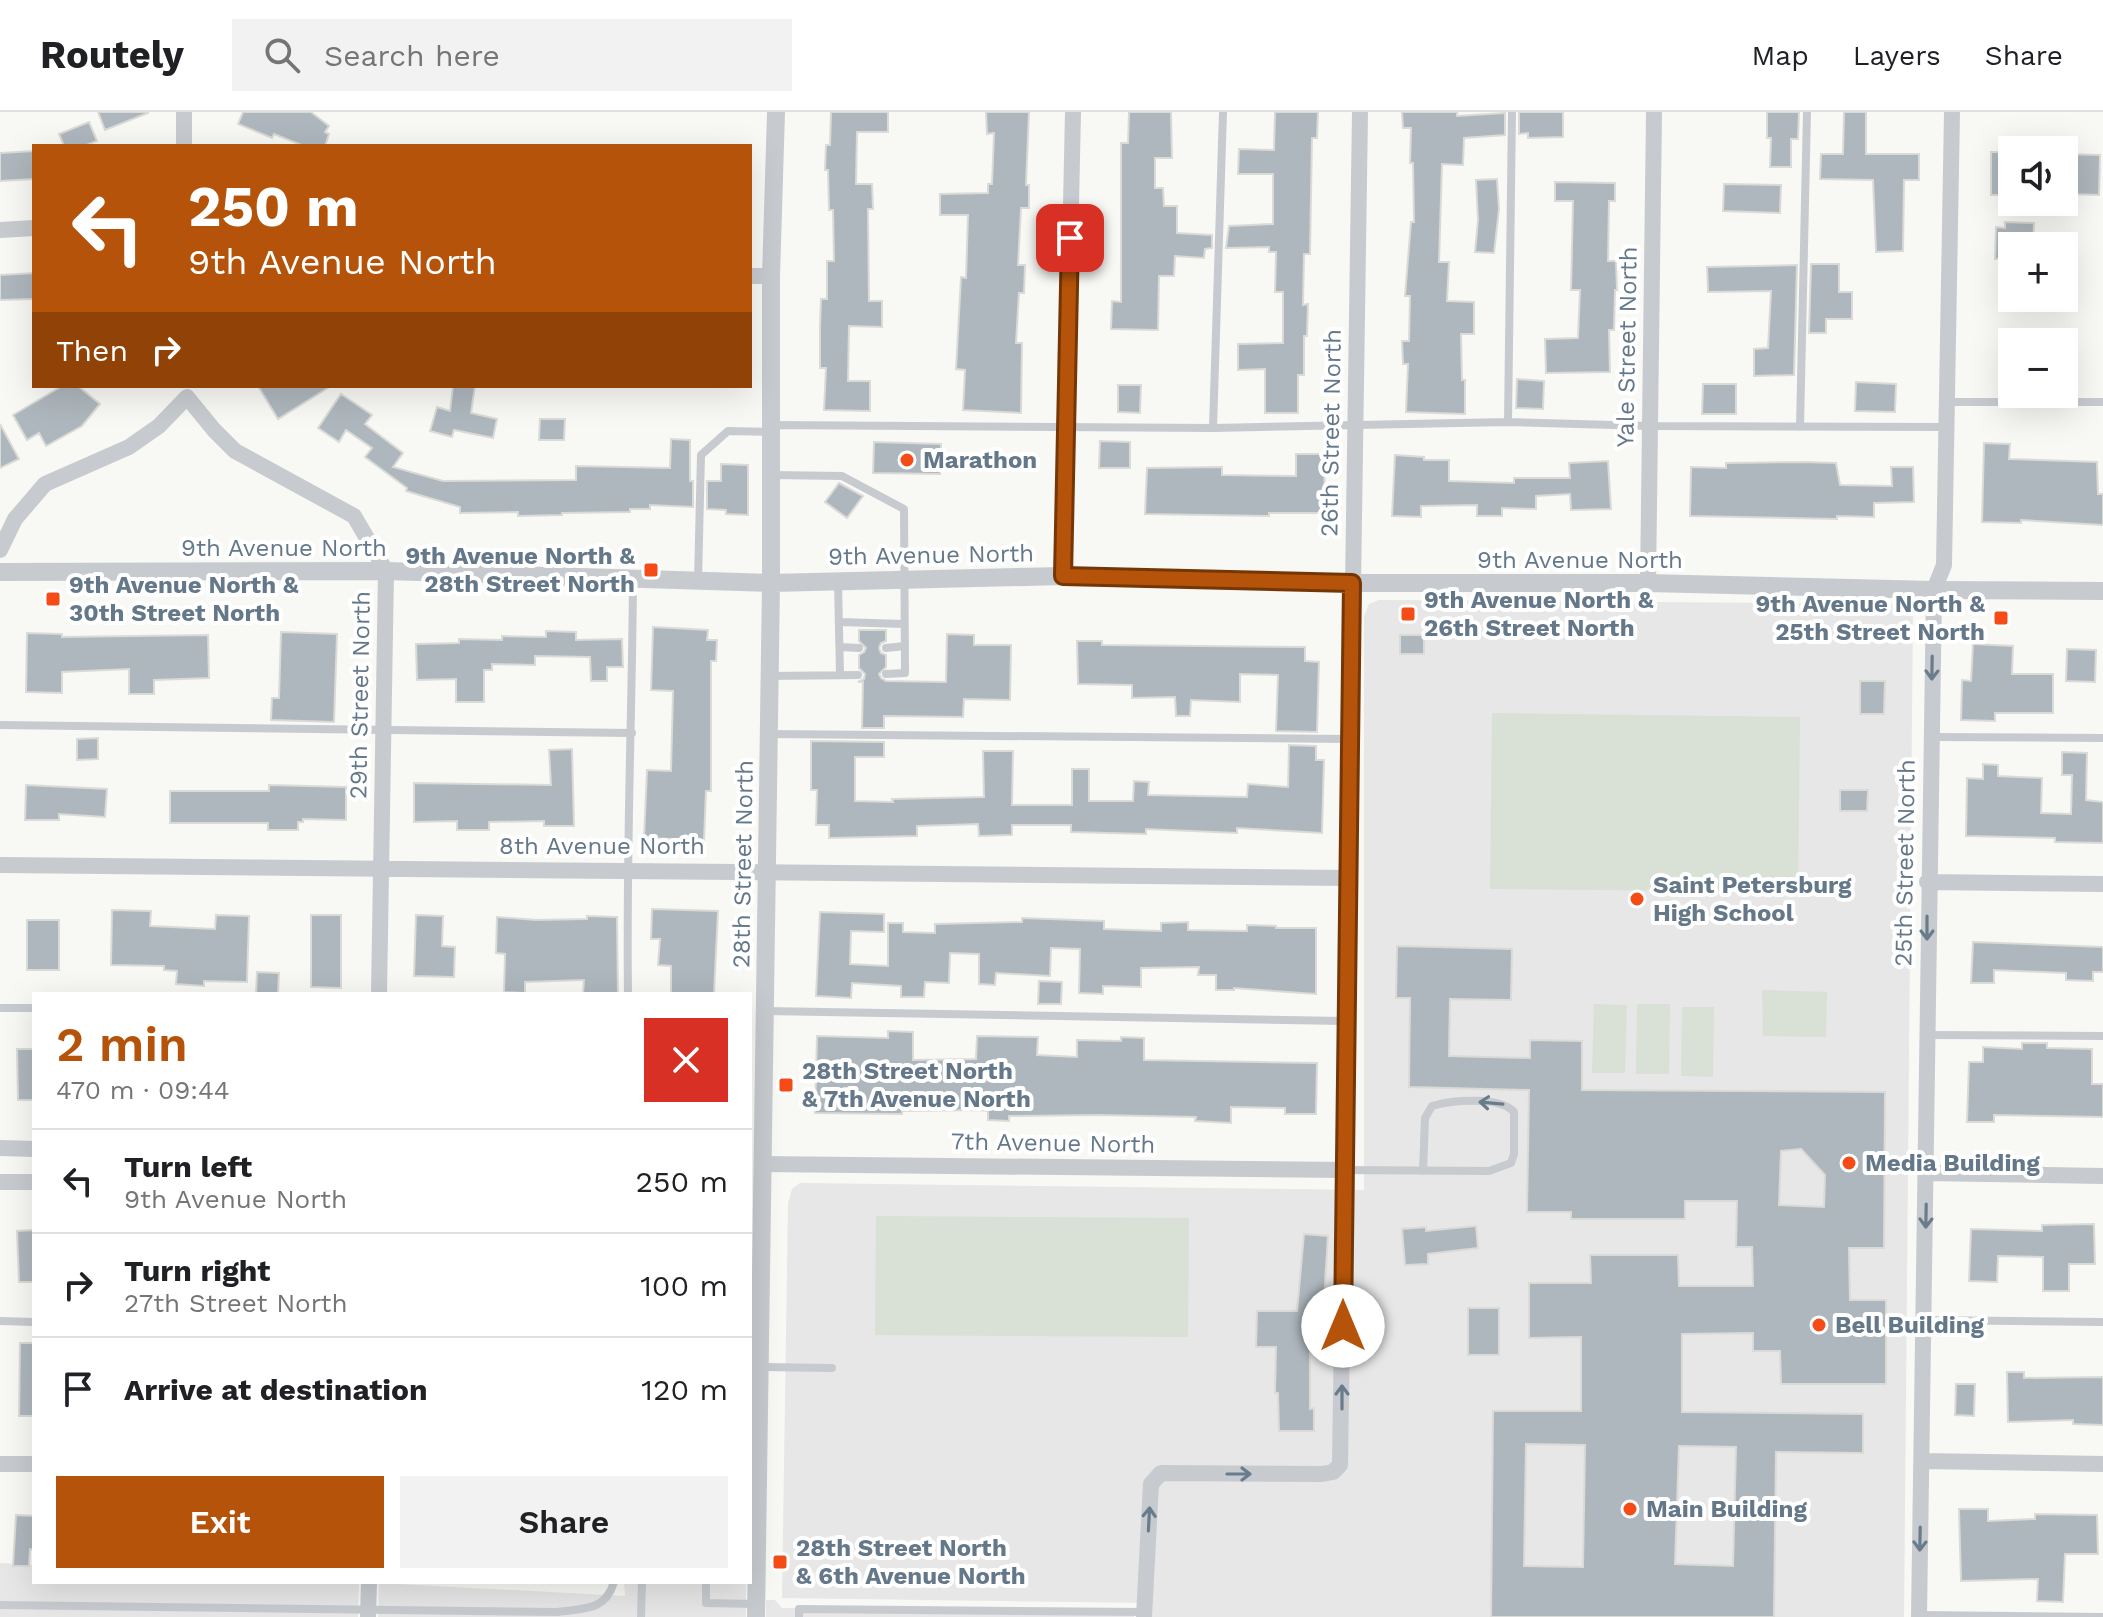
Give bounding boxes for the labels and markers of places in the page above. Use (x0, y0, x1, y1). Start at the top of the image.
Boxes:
pin (1036, 204, 1104, 272)
place label: Marathon (923, 446, 1037, 474)
marker: Marathon (898, 451, 916, 469)
place label: 9th Avenue North & 28th Street North (405, 542, 635, 598)
marker: 9th Avenue North & 28th Street North (642, 561, 660, 579)
place label: 9th Avenue North & 30th Street North (69, 571, 299, 627)
place label: 9th Avenue North & 26th Street North (1424, 586, 1654, 642)
marker: 9th Avenue North & 30th Street North (44, 590, 62, 608)
place label: 9th Avenue North & 25th Street North (1755, 590, 1985, 646)
marker: 9th Avenue North & 26th Street North (1399, 605, 1417, 623)
marker: 9th Avenue North & 25th Street North (1992, 609, 2010, 627)
place label: Saint Petersburg High School (1653, 871, 1852, 927)
marker: Saint Petersburg High School (1628, 890, 1646, 908)
place label: 28th Street North & 7th Avenue North (802, 1057, 1031, 1113)
marker: 28th Street North & 7th Avenue North (777, 1076, 795, 1094)
place label: Media Building (1865, 1149, 2040, 1177)
marker: Media Building (1840, 1154, 1858, 1172)
place label: Bell Building (1835, 1311, 1985, 1339)
marker: Bell Building (1810, 1316, 1828, 1334)
place label: Main Building (1646, 1495, 1807, 1523)
marker: Main Building (1621, 1500, 1639, 1518)
place label: 28th Street North & 6th Avenue North (796, 1534, 1026, 1590)
marker: 28th Street North & 6th Avenue North (771, 1553, 789, 1571)

